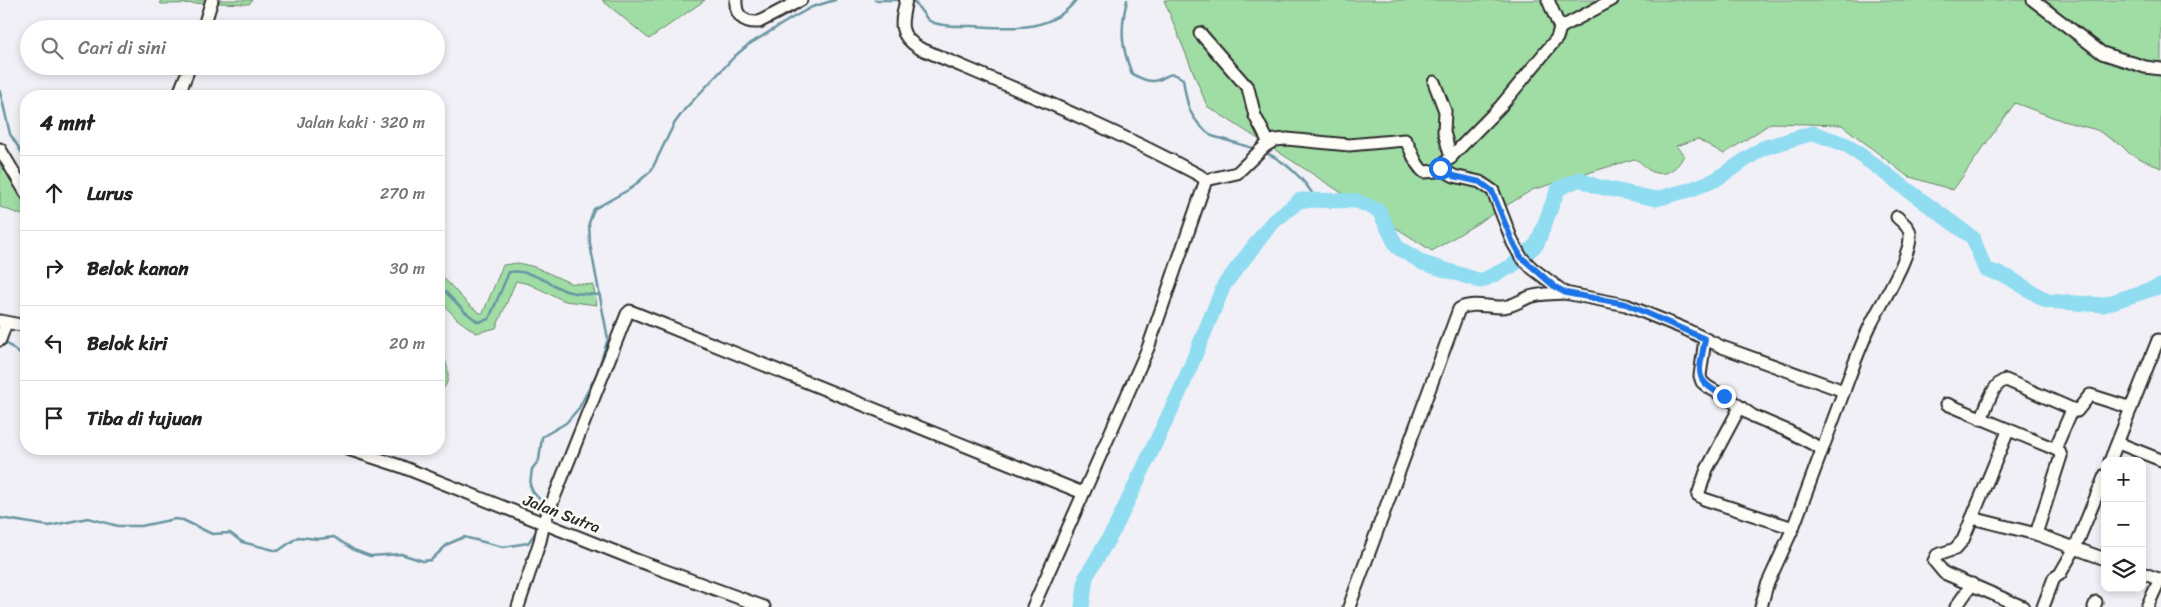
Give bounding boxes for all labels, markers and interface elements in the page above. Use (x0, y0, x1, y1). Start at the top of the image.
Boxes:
search box (20, 20, 445, 75)
text: Cari di sini (78, 31, 166, 64)
icon: search (38, 34, 66, 62)
text: 4 mnt (40, 104, 95, 142)
text: Jalan kaki · 320 m (297, 108, 425, 137)
route start (1429, 157, 1452, 180)
text: Lurus (87, 177, 133, 210)
icon: ahead (40, 179, 68, 207)
text: 270 m (380, 179, 425, 208)
text: Belok kanan (87, 252, 189, 285)
icon: right (40, 254, 68, 282)
text: 30 m (390, 254, 425, 283)
text: Belok kiri (87, 327, 167, 360)
icon: left (40, 329, 68, 357)
text: 20 m (389, 329, 425, 358)
route end (1713, 385, 1736, 408)
text: Tiba di tujuan (87, 402, 202, 435)
icon: arrive (40, 404, 68, 432)
map controls (2101, 457, 2146, 592)
button: + (2101, 457, 2146, 502)
street label: Jalan Sutra (518, 485, 605, 541)
button: − (2101, 502, 2146, 547)
button: layers (2101, 547, 2146, 592)

